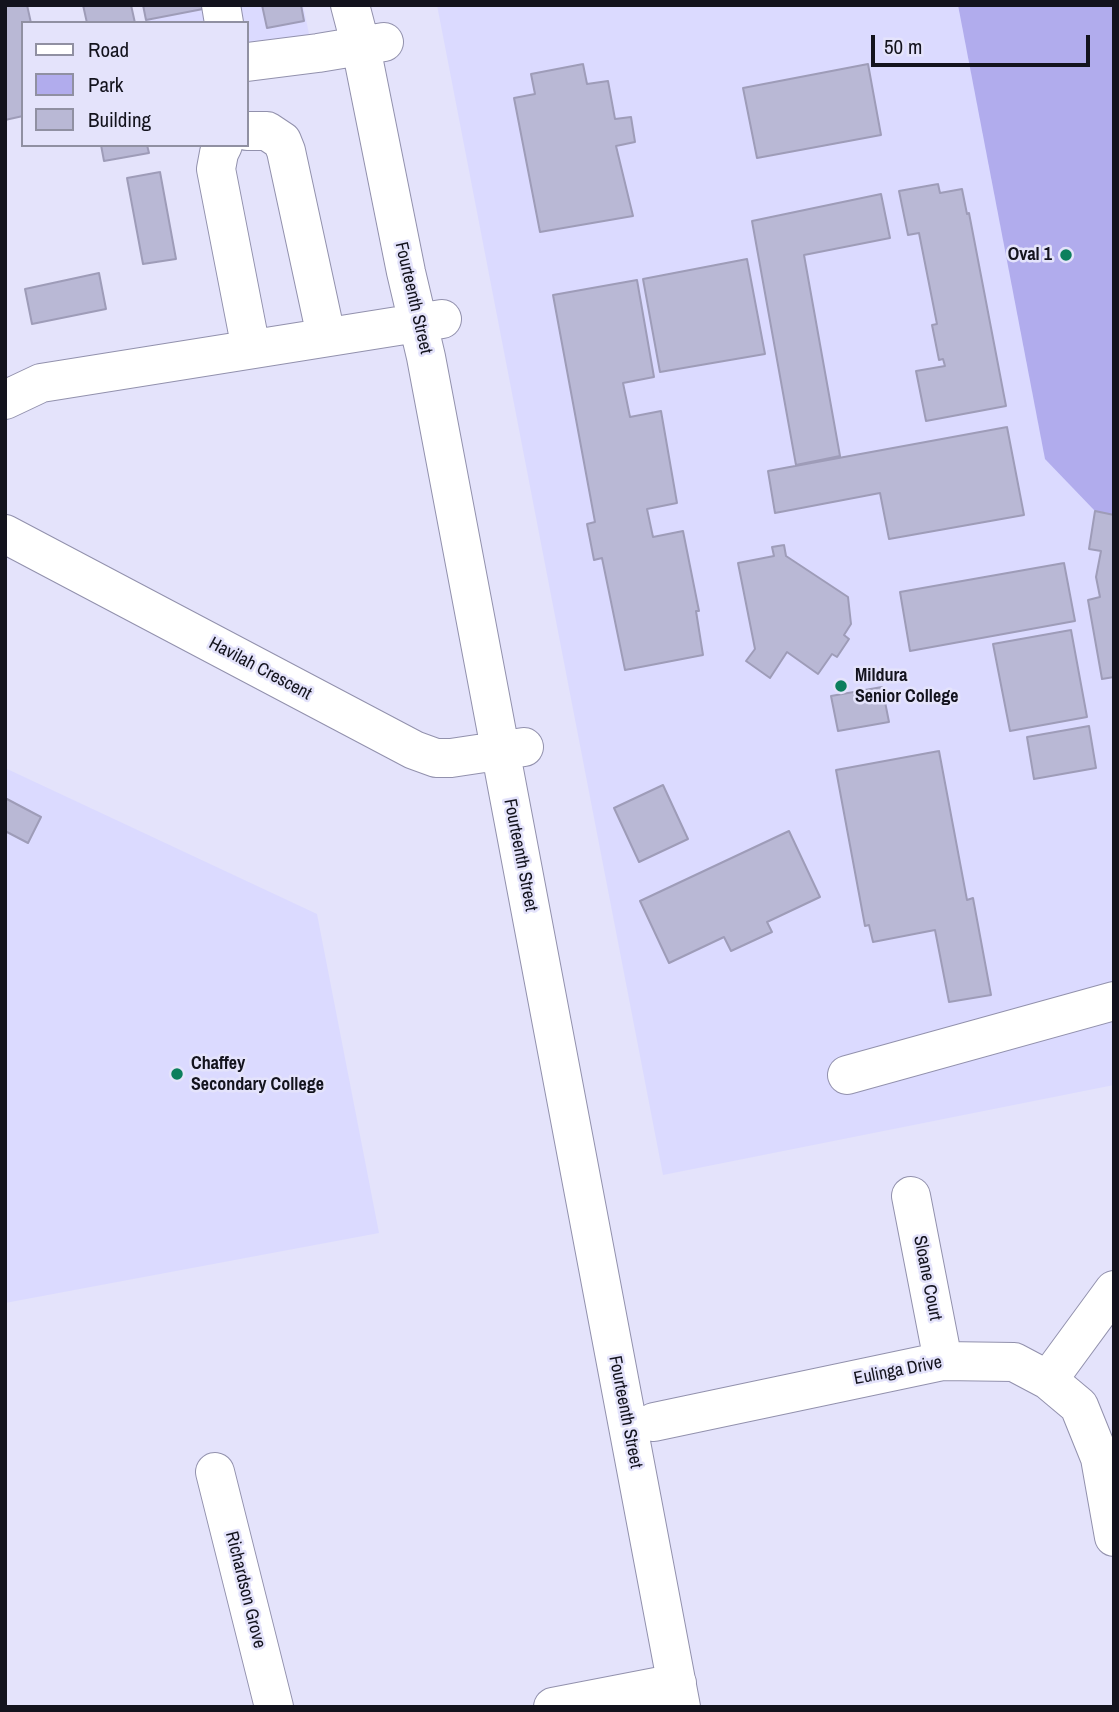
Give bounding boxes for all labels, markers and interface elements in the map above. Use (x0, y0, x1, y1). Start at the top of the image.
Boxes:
legend (21, 21, 248, 147)
scale bar (874, 21, 1093, 65)
text: 50 m (884, 32, 922, 61)
text: Road (88, 35, 129, 64)
text: Park (88, 70, 123, 99)
text: Building (88, 105, 151, 134)
street label: Fourteenth Street (390, 240, 436, 356)
place label: Oval 1 (1008, 244, 1052, 266)
marker: Oval 1 (1058, 247, 1074, 263)
street label: Havilah Crescent (205, 633, 315, 705)
place label: Mildura Senior College (855, 665, 958, 708)
marker: Mildura Senior College (833, 678, 849, 694)
street label: Fourteenth Street (499, 797, 541, 913)
place label: Chaffey Secondary College (191, 1053, 324, 1096)
marker: Chaffey Secondary College (169, 1066, 185, 1082)
street label: Sloane Court (908, 1234, 946, 1322)
street label: Eulinga Drive (852, 1352, 944, 1390)
street label: Fourteenth Street (604, 1354, 646, 1470)
street label: Richardson Grove (220, 1529, 270, 1651)

